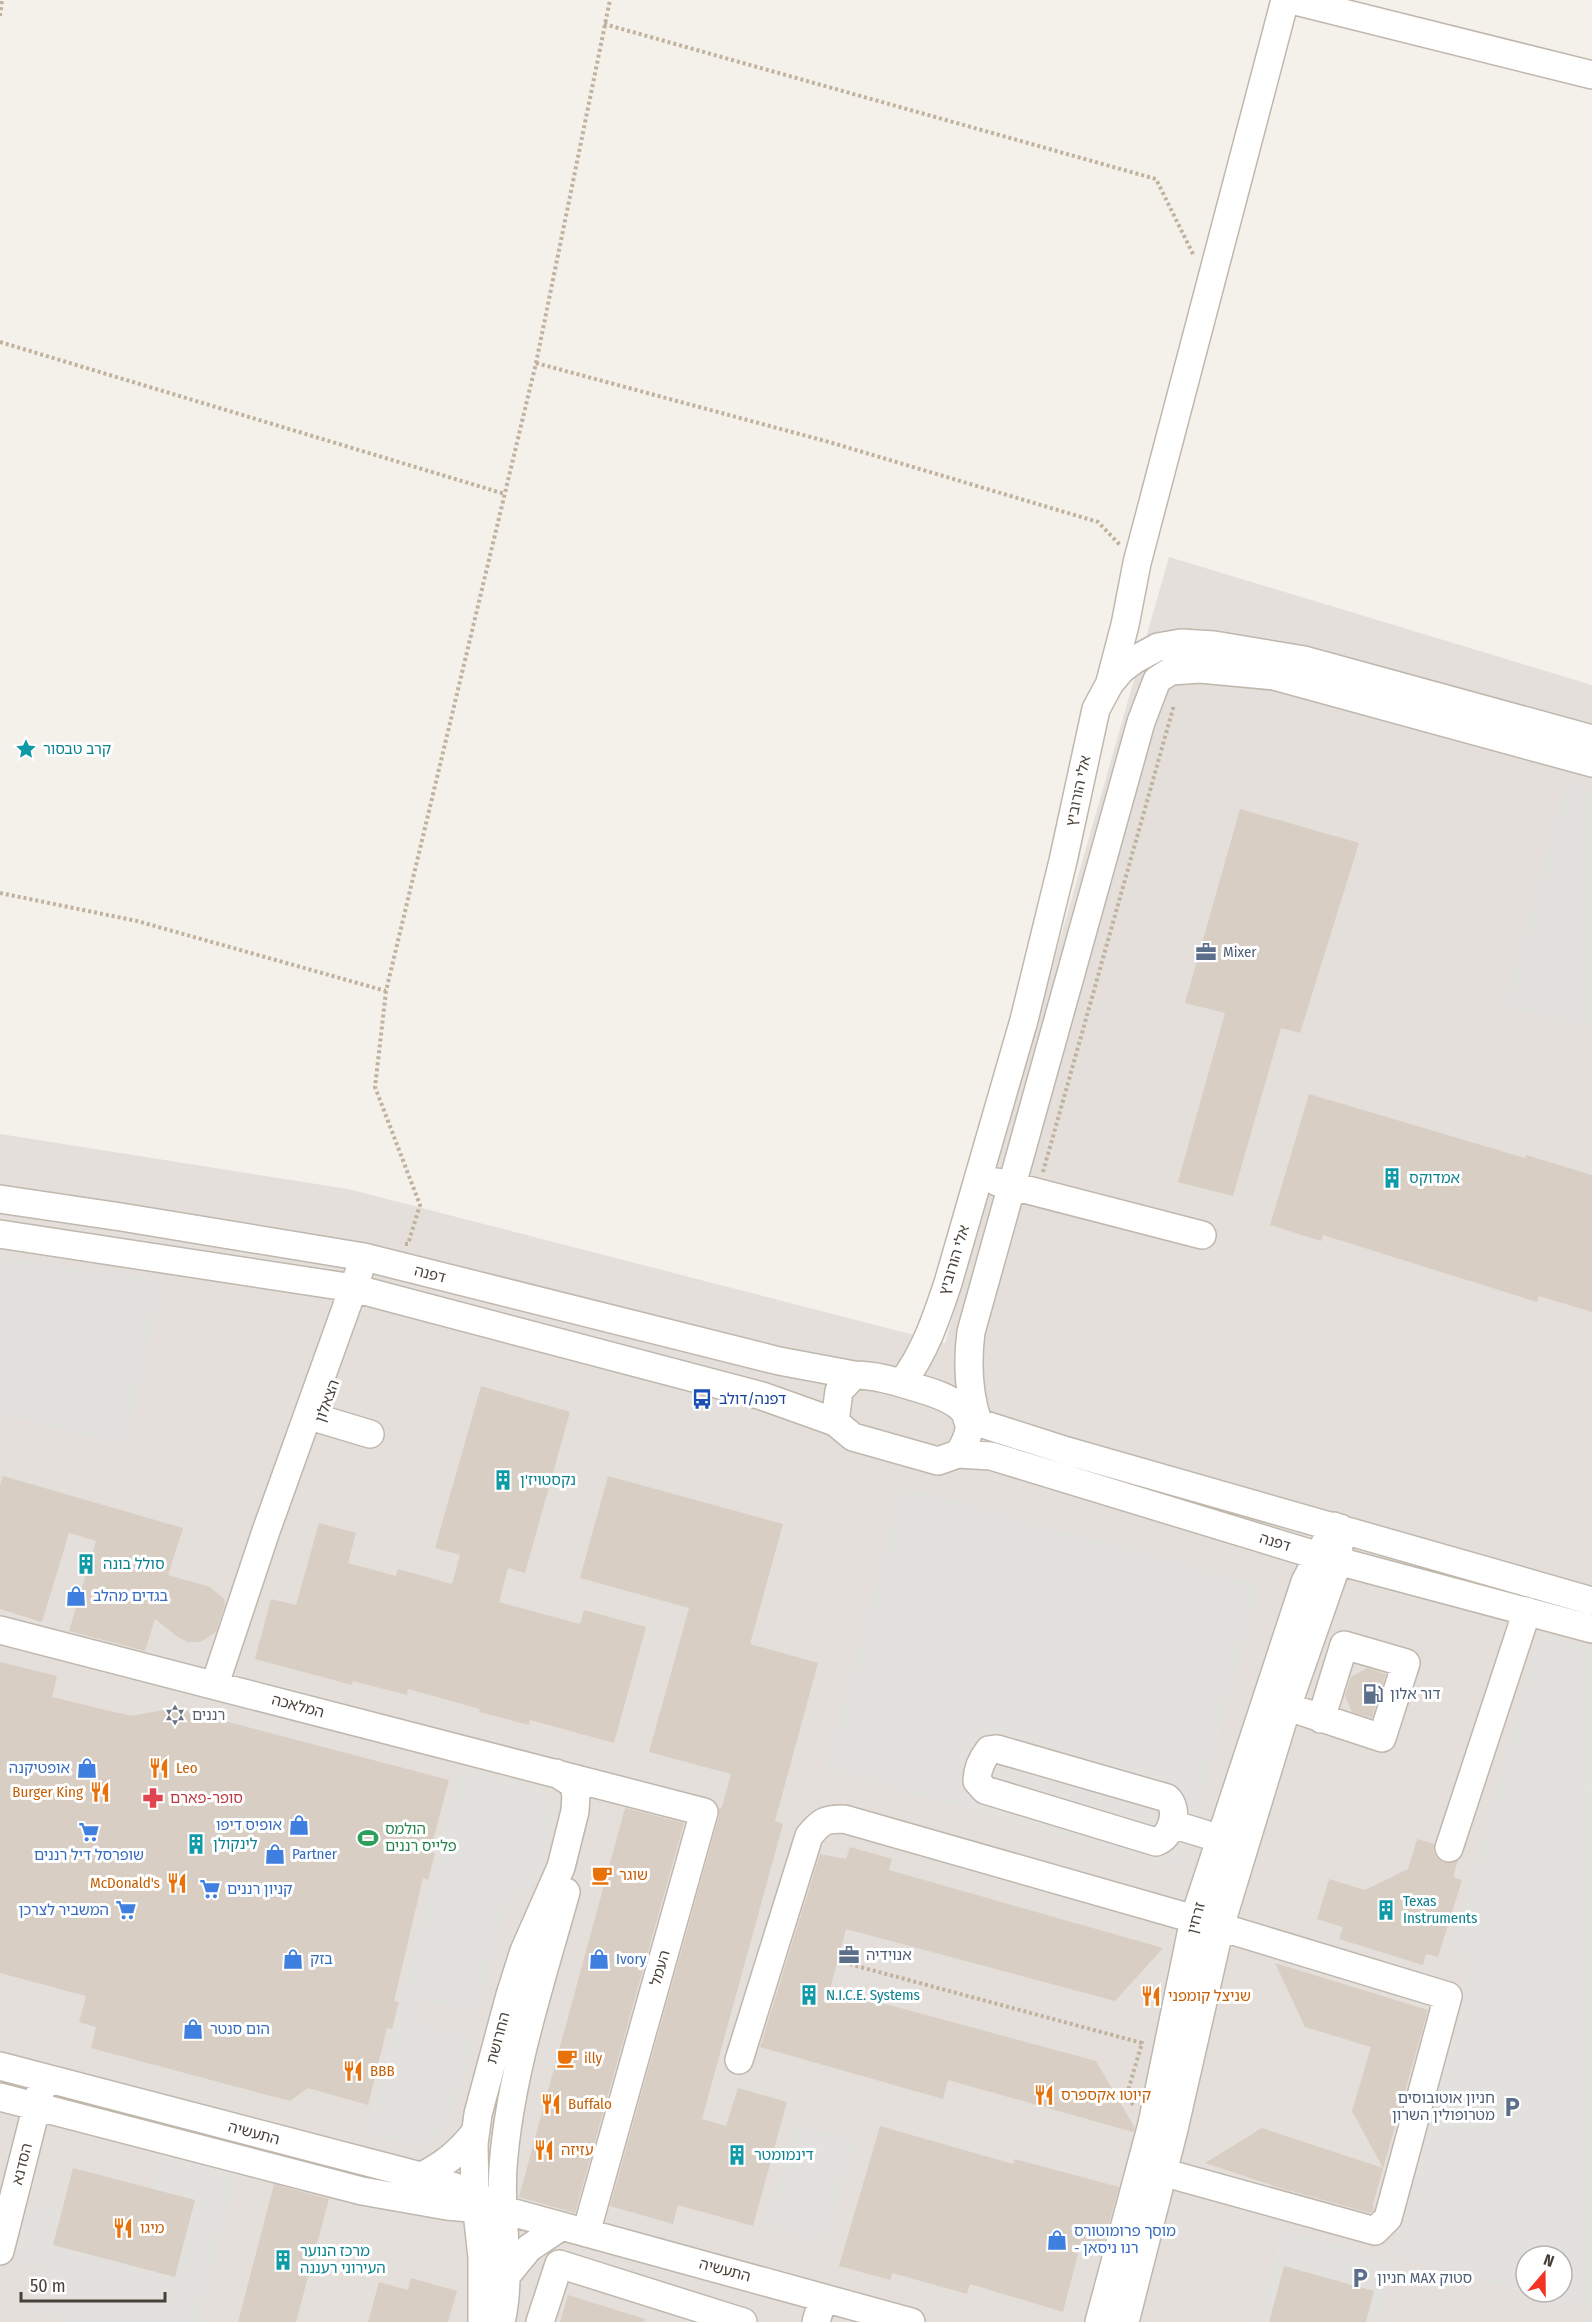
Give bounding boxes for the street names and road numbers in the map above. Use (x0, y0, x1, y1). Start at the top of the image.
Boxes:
street label: אלי הורוביץ (1062, 754, 1094, 828)
street label: אלי הורוביץ (935, 1223, 973, 1297)
street label: דפנה (412, 1261, 448, 1287)
street label: הצאלון (311, 1377, 343, 1425)
street label: דפנה (1257, 1529, 1293, 1555)
street label: המלאכה (270, 1690, 326, 1722)
street label: זרחין (1183, 1900, 1209, 1936)
street label: העמל (646, 1948, 674, 1988)
street label: החרושת (482, 2010, 514, 2066)
street label: התעשיה (226, 2118, 282, 2148)
street label: הסדנא (8, 2141, 36, 2187)
street label: התעשיה (697, 2255, 753, 2285)

